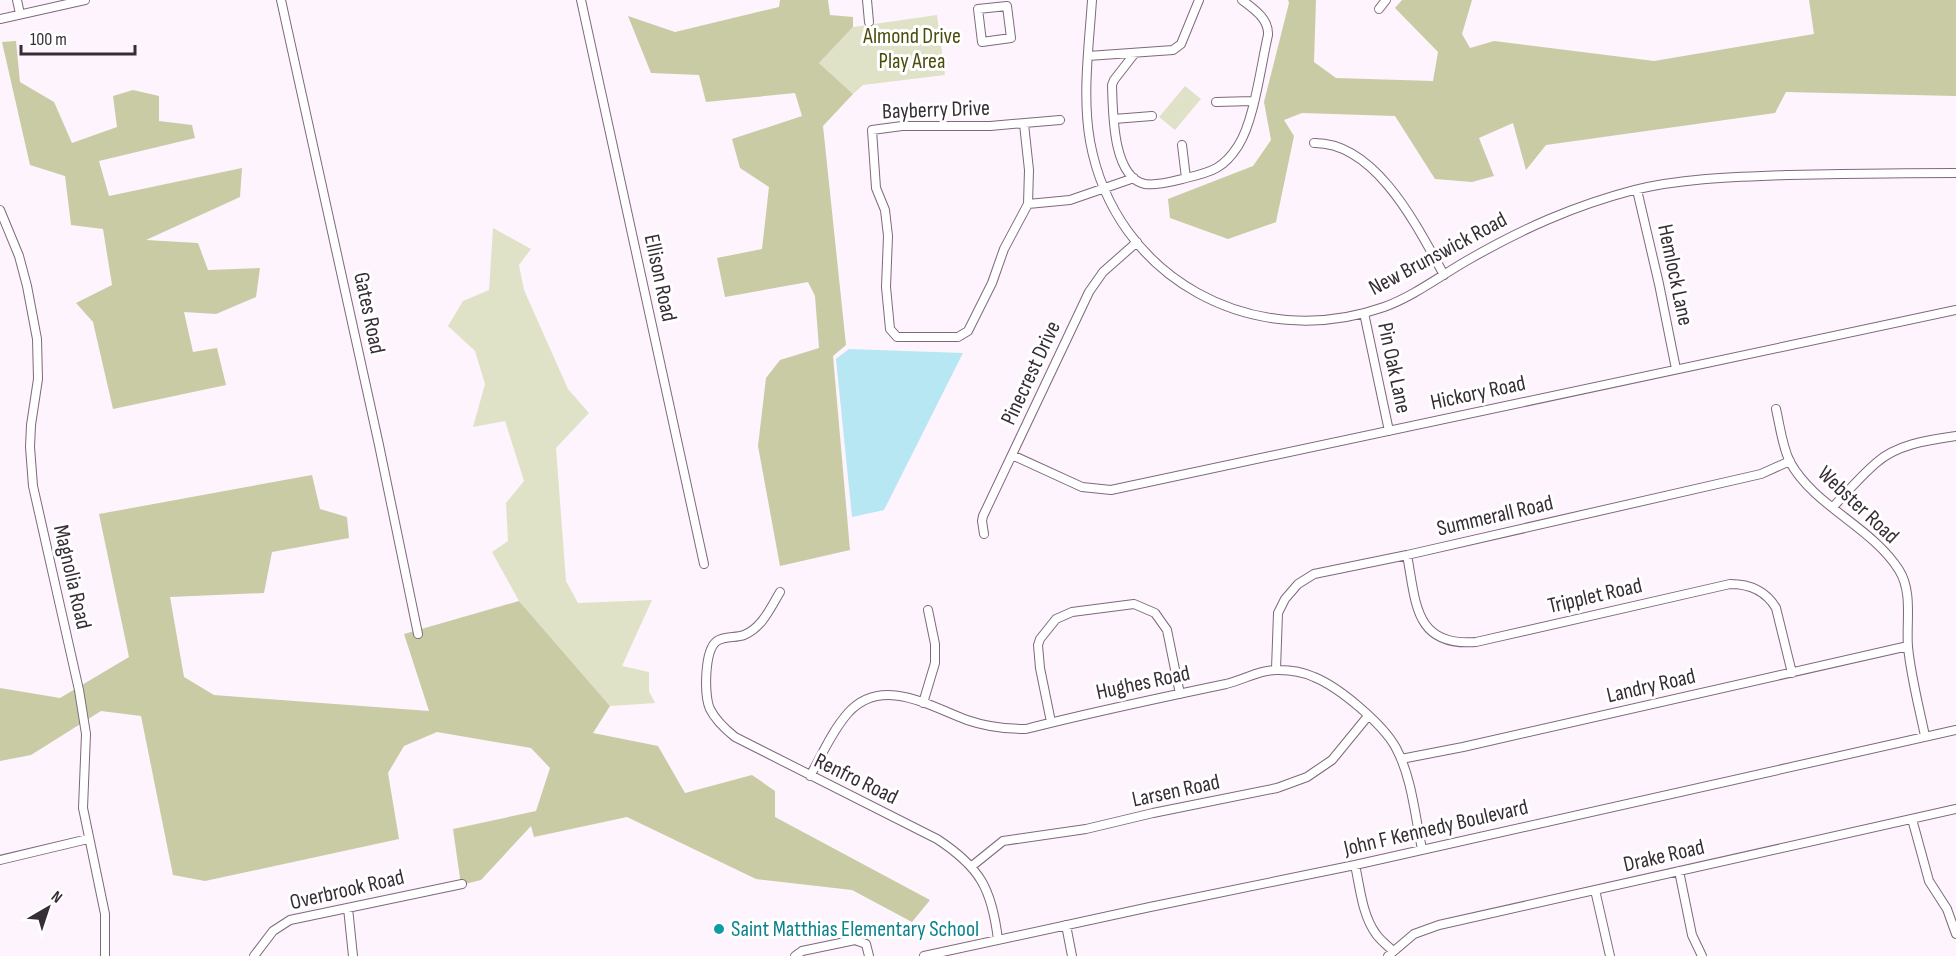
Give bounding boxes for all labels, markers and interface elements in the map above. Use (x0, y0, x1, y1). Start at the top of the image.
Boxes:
scale bar (21, 18, 135, 56)
park label: Almond Drive Play Area (862, 23, 961, 75)
text: 100 m (30, 29, 67, 50)
street label: Bayberry Drive (882, 95, 990, 125)
street label: New Brunswick Road (1364, 206, 1512, 302)
street label: Hemlock Lane (1651, 222, 1699, 328)
street label: Ellison Road (638, 232, 682, 324)
street label: Gates Road (347, 270, 391, 356)
street label: Pinecrest Drive (995, 317, 1067, 429)
street label: Pin Oak Lane (1371, 320, 1417, 416)
street label: Hickory Road (1428, 370, 1528, 416)
street label: Webster Road (1812, 460, 1904, 550)
street label: Summerall Road (1434, 490, 1556, 542)
street label: Magnolia Road (47, 522, 97, 632)
street label: Tripplet Road (1545, 572, 1645, 620)
street label: Hughes Road (1094, 660, 1192, 706)
street label: Landry Road (1604, 663, 1698, 709)
street label: Renfro Road (810, 747, 902, 811)
street label: Larsen Road (1130, 769, 1222, 813)
street label: John F Kennedy Boulevard (1340, 794, 1531, 863)
street label: Drake Road (1621, 834, 1707, 878)
street label: Overbrook Road (287, 864, 407, 916)
north arrow (18, 878, 78, 938)
text: N (47, 887, 66, 908)
place label: Saint Matthias Elementary School (731, 916, 979, 943)
marker: Saint Matthias Elementary School (712, 922, 726, 936)

